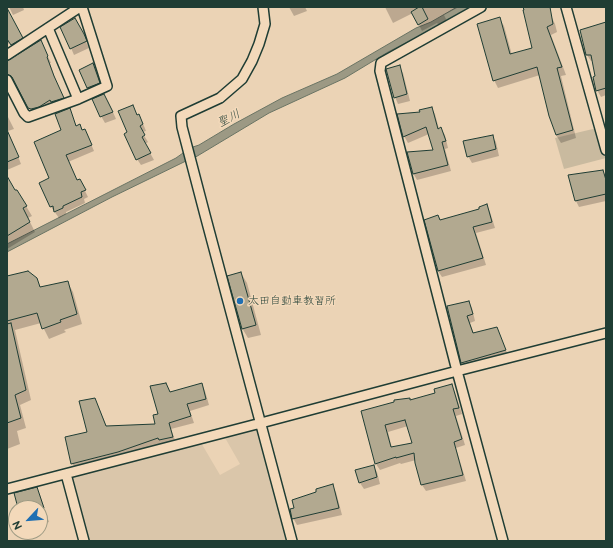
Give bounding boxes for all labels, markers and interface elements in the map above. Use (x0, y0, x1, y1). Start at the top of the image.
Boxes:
water label: 聖川 (215, 107, 243, 131)
place label: 太田自動車教習所 (248, 294, 336, 308)
marker: 太田自動車教習所 (235, 296, 245, 306)
north arrow (8, 500, 48, 540)
text: N (10, 518, 25, 532)

